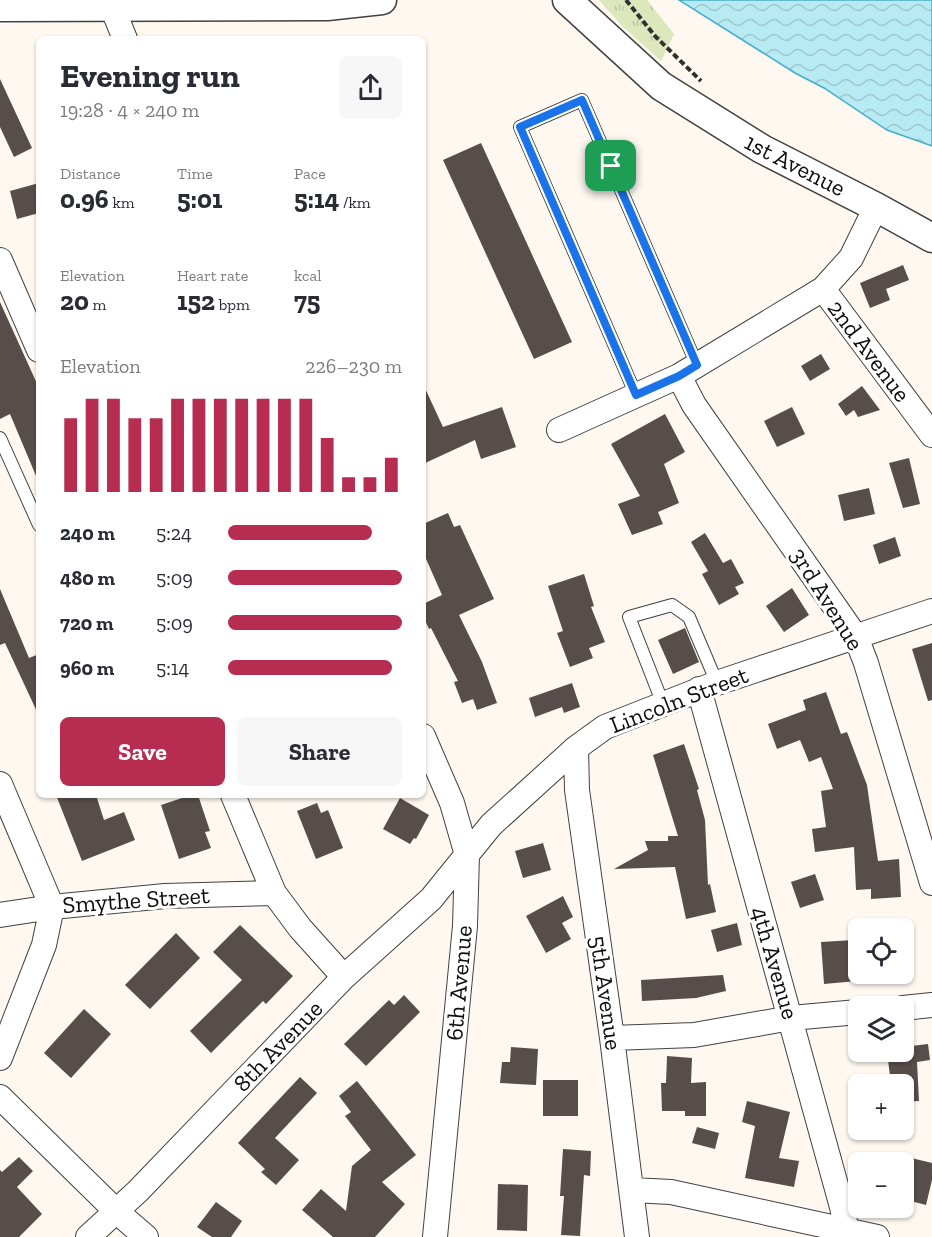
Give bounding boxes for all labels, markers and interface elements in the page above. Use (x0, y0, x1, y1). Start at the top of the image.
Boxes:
text: Evening run (60, 56, 240, 95)
button: share (339, 56, 402, 119)
text: 19:28 · 4 × 240 m (60, 98, 199, 122)
street label: 1st Avenue (740, 127, 851, 202)
pin (585, 140, 636, 191)
icon: arrive (594, 149, 627, 182)
text: Distance (60, 164, 121, 183)
text: Time (177, 164, 213, 183)
text: Pace (294, 164, 326, 183)
text: 0.96 (60, 183, 109, 215)
text: 5:01 (177, 183, 223, 215)
text: 5:14 (294, 183, 339, 215)
text: km (109, 193, 135, 212)
text: /km (339, 193, 371, 212)
text: Elevation (60, 266, 125, 285)
text: Heart rate (177, 266, 248, 285)
text: kcal (294, 266, 321, 285)
text: 20 (60, 285, 89, 317)
text: 152 (177, 285, 215, 317)
text: 75 (294, 285, 320, 317)
street label: 2nd Avenue (822, 294, 917, 407)
text: m (89, 295, 106, 314)
text: bpm (215, 295, 250, 314)
text: Elevation (60, 354, 141, 378)
text: 226–230 m (305, 354, 402, 378)
text: 240 m (60, 521, 115, 545)
text: 5:24 (156, 521, 192, 545)
street label: 3rd Avenue (784, 542, 870, 656)
text: 480 m (60, 566, 115, 590)
text: 5:09 (156, 566, 193, 590)
text: 720 m (60, 611, 113, 635)
text: 5:09 (156, 611, 193, 635)
text: 960 m (60, 656, 114, 680)
text: 5:14 (156, 656, 189, 680)
street label: Lincoln Street (606, 660, 752, 739)
button: Save (60, 717, 225, 786)
button: Share (237, 717, 402, 786)
street label: Smythe Street (61, 880, 211, 919)
street label: 4th Avenue (746, 903, 805, 1023)
map controls (848, 918, 914, 1218)
button: locate (848, 918, 914, 984)
street label: 6th Avenue (439, 924, 478, 1042)
street label: 5th Avenue (584, 934, 629, 1052)
street label: 8th Avenue (227, 994, 328, 1097)
button: layers (848, 996, 914, 1062)
button: + (848, 1074, 914, 1140)
button: − (848, 1152, 914, 1218)

